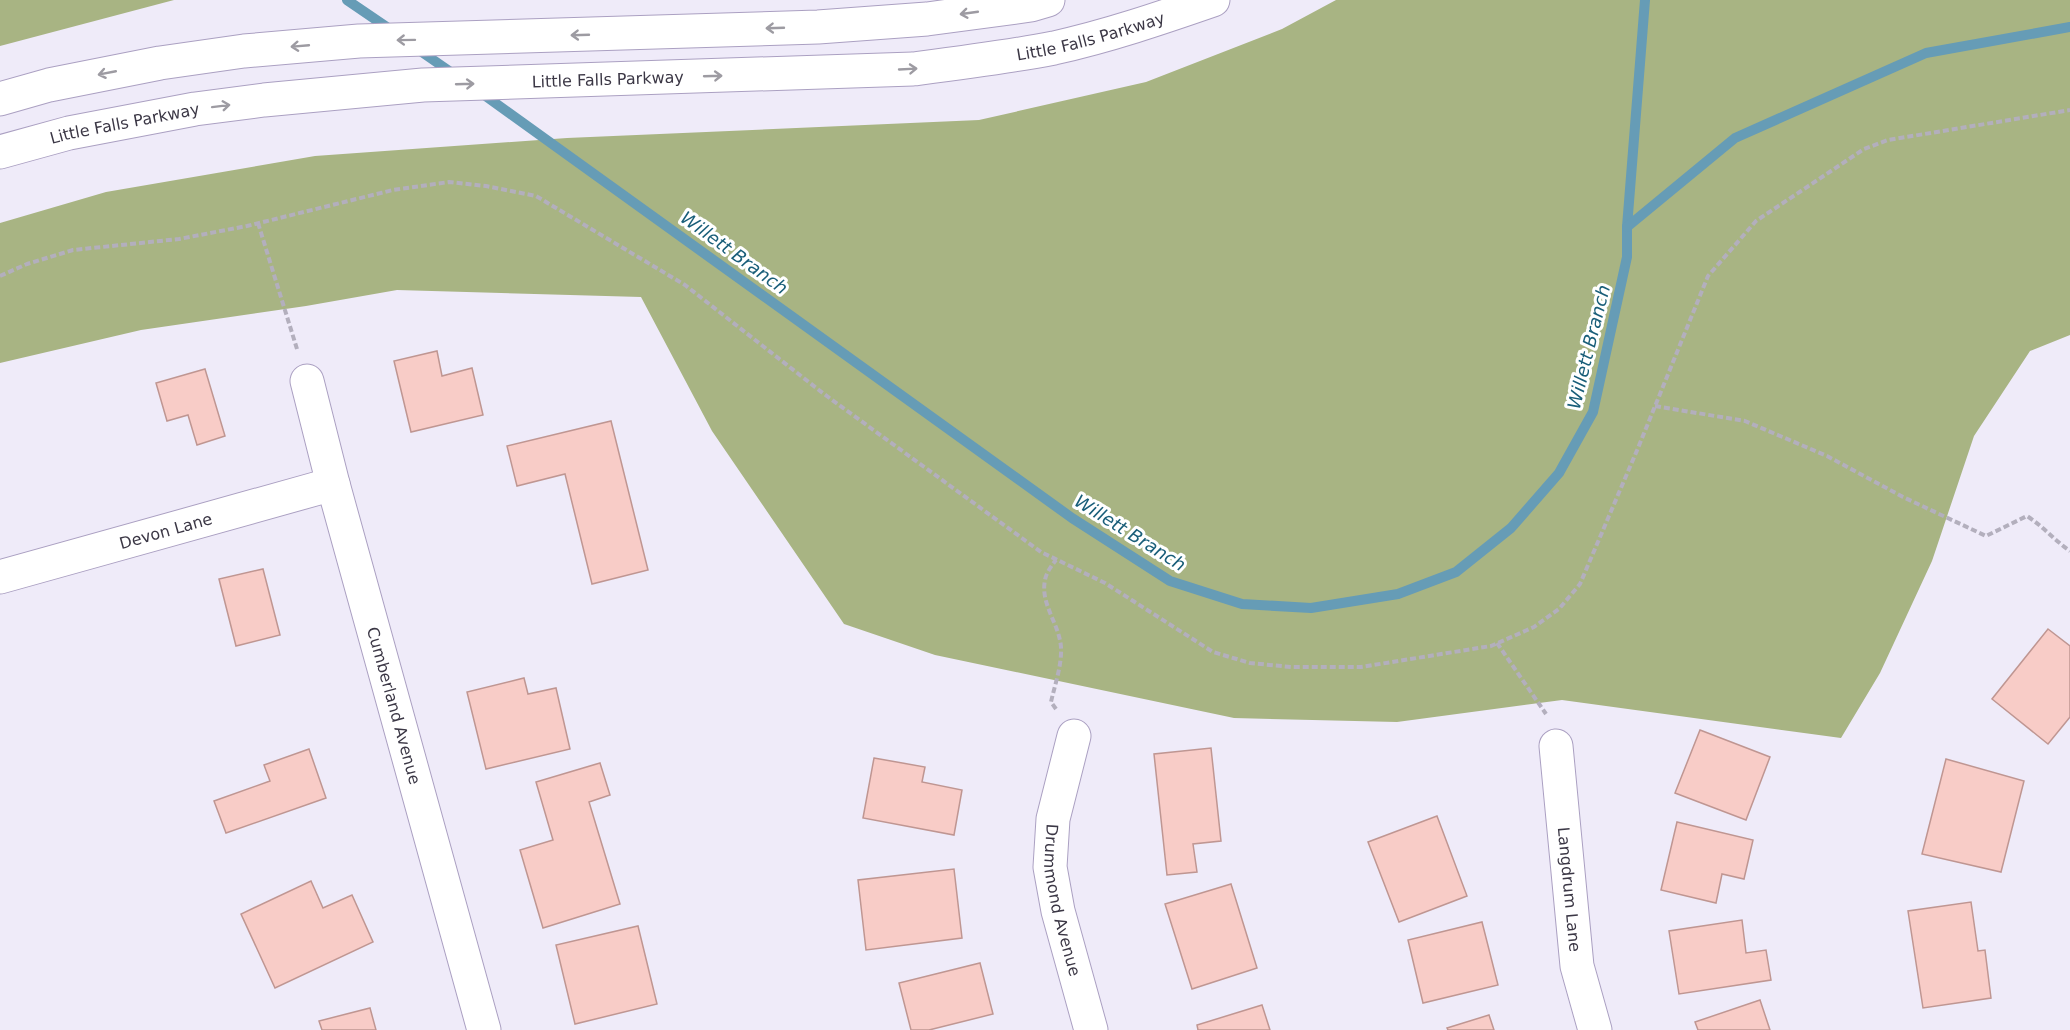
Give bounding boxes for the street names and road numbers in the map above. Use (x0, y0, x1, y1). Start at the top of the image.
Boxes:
street label: Little Falls Parkway (1015, 8, 1167, 65)
street label: Little Falls Parkway (531, 67, 684, 91)
street label: Little Falls Parkway (48, 99, 201, 148)
street label: Devon Lane (117, 509, 214, 553)
street label: Cumberland Avenue (363, 625, 425, 786)
street label: Drummond Avenue (1040, 823, 1085, 978)
street label: Langdrum Lane (1554, 826, 1585, 953)

